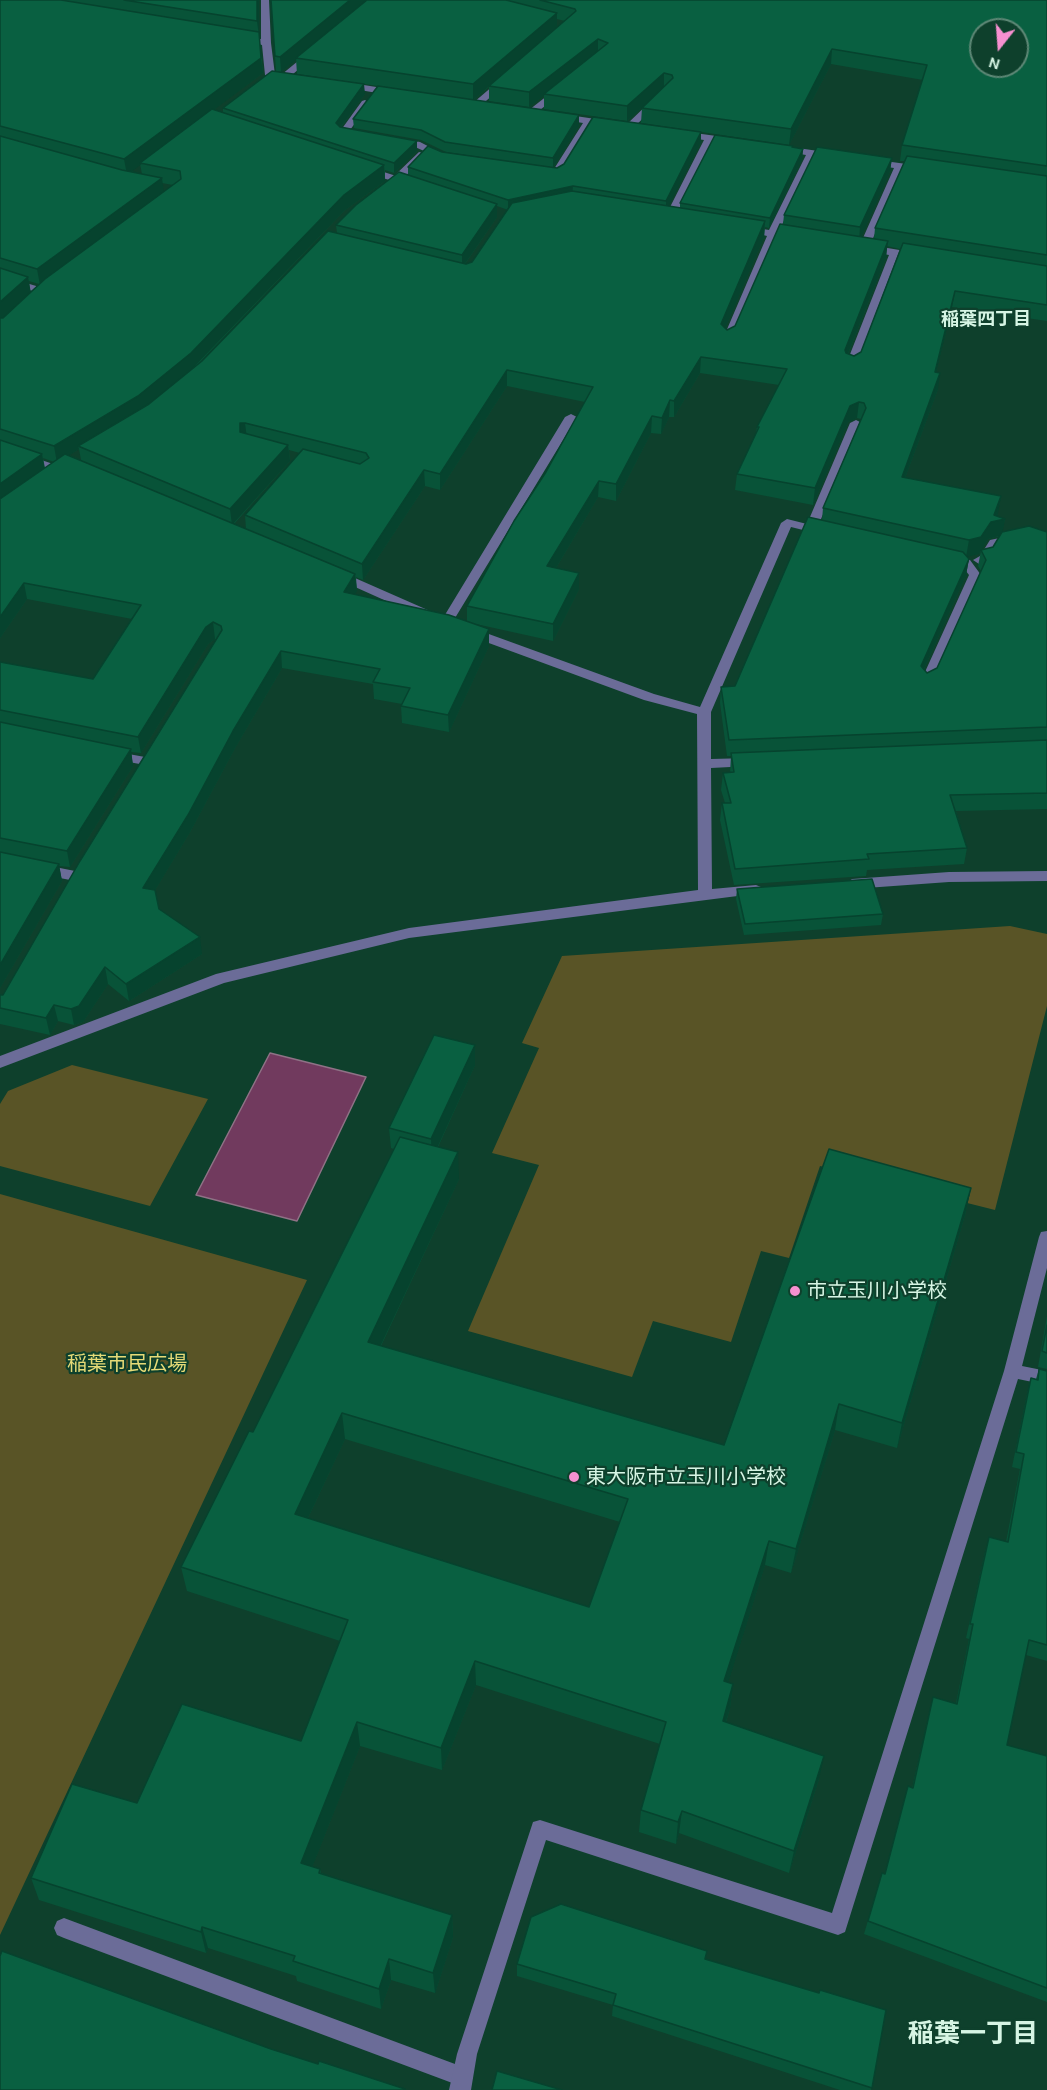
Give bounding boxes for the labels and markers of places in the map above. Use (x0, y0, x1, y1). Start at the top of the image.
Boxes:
place label: 市立玉川小学校 (807, 1279, 947, 1303)
marker: 市立玉川小学校 (788, 1284, 802, 1298)
place label: 東大阪市立玉川小学校 (586, 1465, 786, 1489)
marker: 東大阪市立玉川小学校 (567, 1470, 581, 1484)

